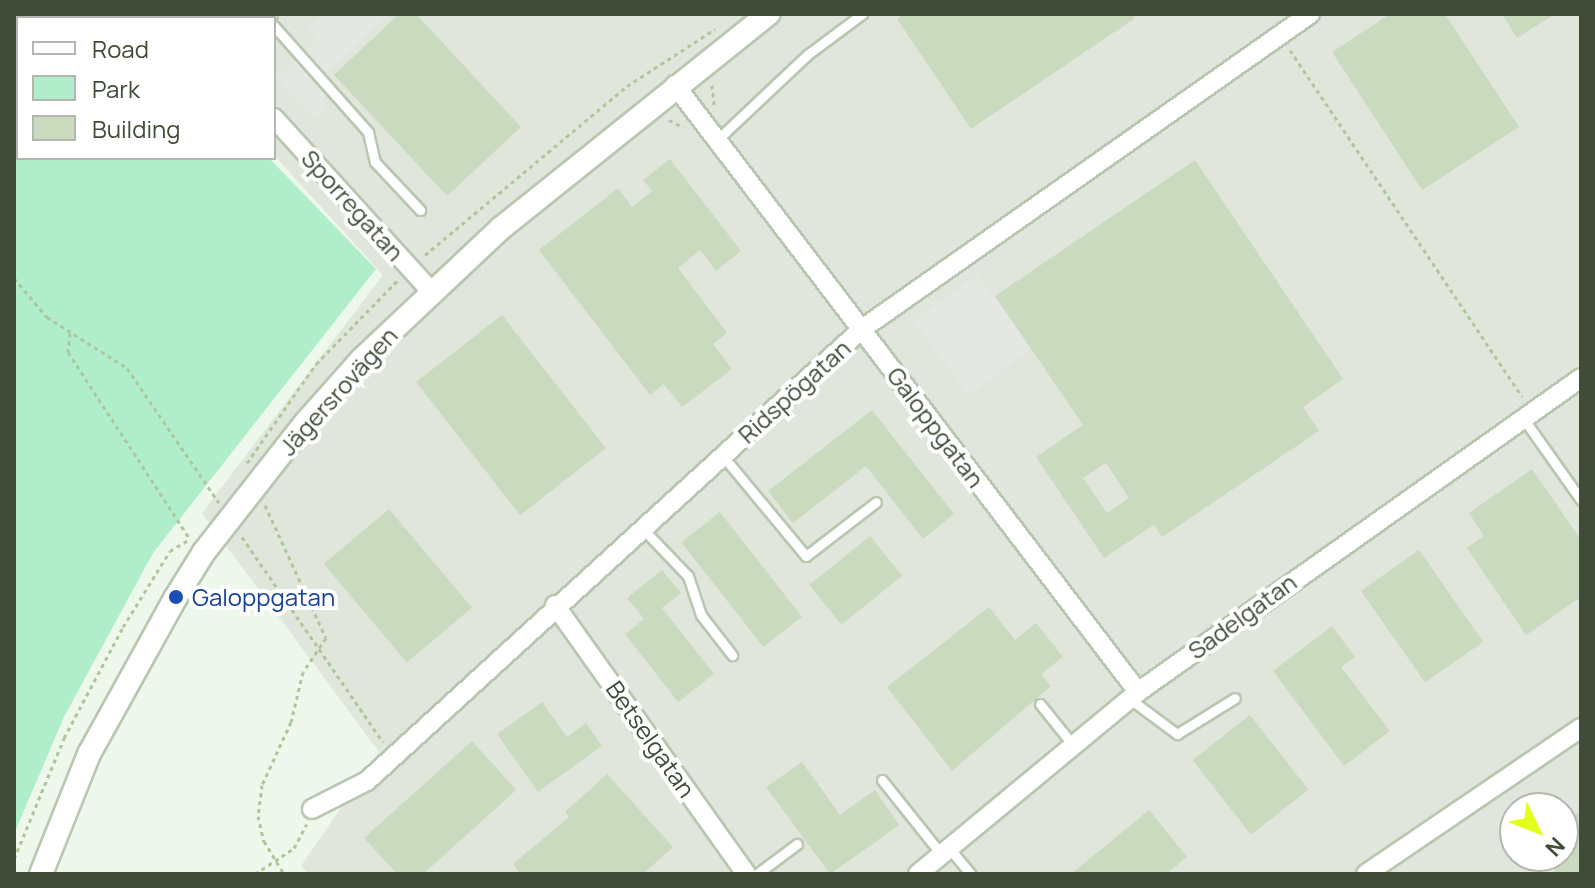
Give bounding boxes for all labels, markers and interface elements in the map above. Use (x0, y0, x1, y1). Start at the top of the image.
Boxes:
legend (16, 16, 276, 160)
text: Road (92, 32, 149, 65)
text: Park (92, 72, 140, 105)
text: Building (92, 112, 180, 145)
street label: Sporregatan (296, 144, 410, 266)
street label: Jägersrovägen (273, 321, 403, 461)
street label: Ridspögatan (732, 333, 856, 449)
street label: Galoppgatan (881, 361, 991, 493)
street label: Sadelgatan (1182, 567, 1302, 665)
place label: Galoppgatan (192, 583, 335, 611)
marker: Galoppgatan (167, 588, 185, 606)
street label: Betselgatan (600, 675, 702, 803)
north arrow (1499, 792, 1579, 872)
text: N (1539, 831, 1571, 863)

